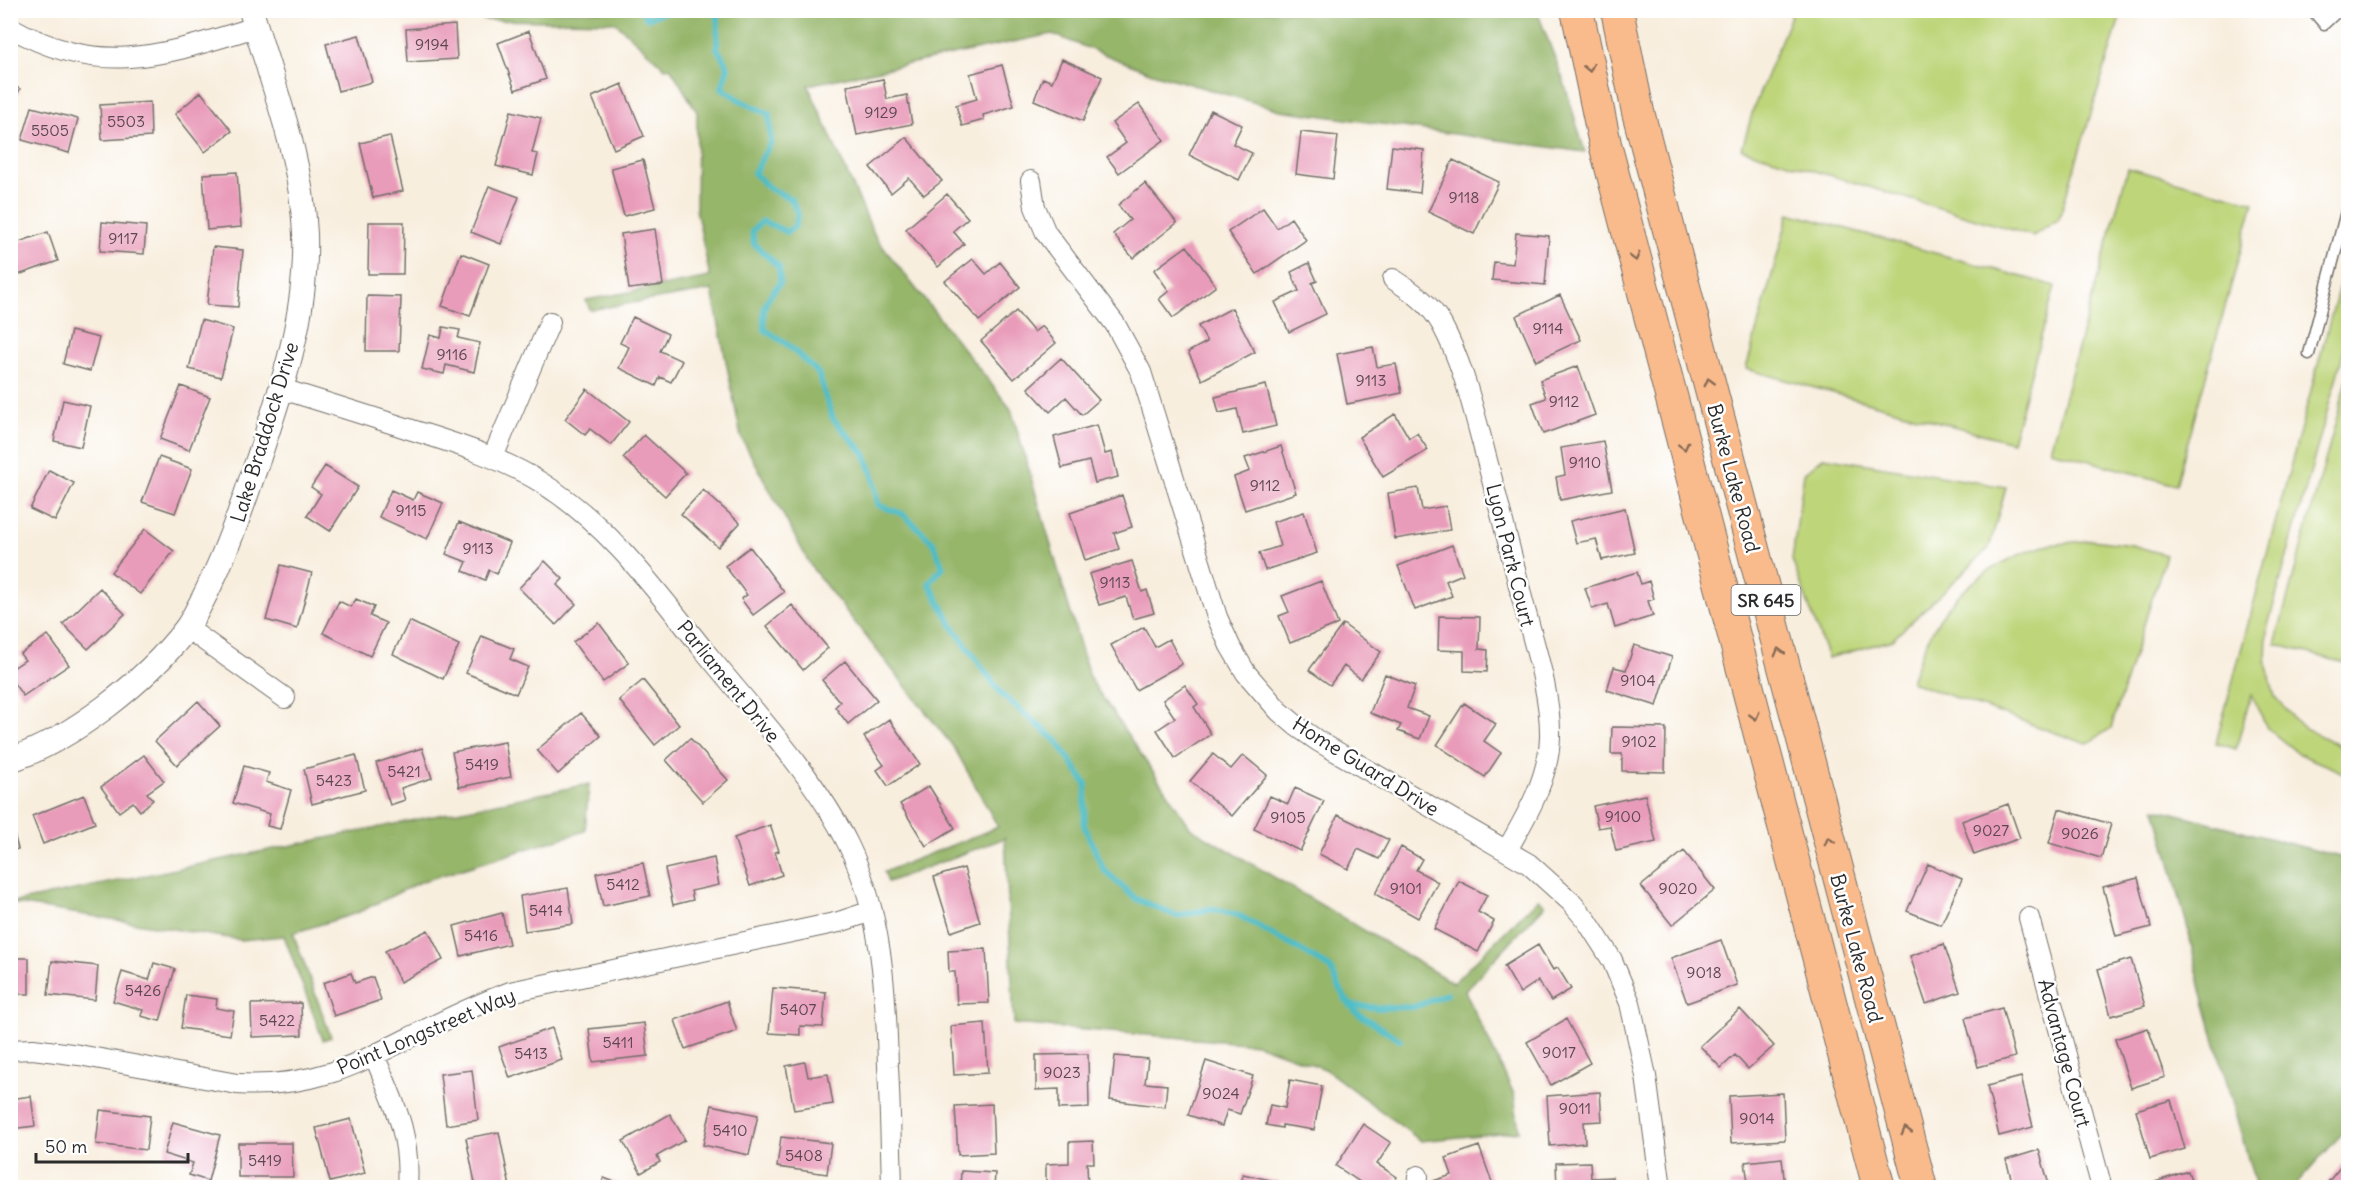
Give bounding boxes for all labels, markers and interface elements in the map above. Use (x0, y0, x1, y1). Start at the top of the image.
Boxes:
house number: 9194 (415, 34, 449, 54)
one-way arrow (1582, 62, 1595, 72)
house number: 9129 (864, 102, 898, 122)
house number: 5503 (107, 111, 145, 131)
house number: 5505 (31, 120, 69, 140)
house number: 9118 (1448, 187, 1480, 207)
house number: 9117 (108, 228, 138, 248)
one-way arrow (1627, 252, 1640, 262)
house number: 9114 (1532, 318, 1564, 338)
street label: Lake Braddock Drive (225, 339, 303, 525)
house number: 9116 (436, 344, 468, 364)
house number: 9113 (1356, 370, 1387, 390)
one-way arrow (1703, 378, 1716, 388)
house number: 9112 (1549, 391, 1580, 411)
street label: Burke Lake Road (1702, 401, 1766, 555)
one-way arrow (1677, 441, 1690, 451)
house number: 9110 (1569, 452, 1601, 472)
house number: 9112 (1250, 475, 1281, 495)
street label: Lyon Park Court (1481, 481, 1541, 629)
house number: 9115 (395, 500, 427, 520)
house number: 9113 (463, 538, 494, 558)
house number: 9113 (1100, 572, 1131, 592)
road number: SR 645 (1732, 585, 1800, 615)
street label: Parliament Drive (672, 615, 786, 747)
one-way arrow (1774, 648, 1787, 658)
house number: 9104 (1620, 670, 1656, 690)
one-way arrow (1748, 710, 1761, 720)
street label: Home Guard Drive (1288, 711, 1444, 821)
house number: 9102 (1622, 731, 1657, 751)
house number: 5419 (465, 754, 499, 774)
house number: 5421 (387, 761, 421, 781)
house number: 5423 (316, 770, 352, 790)
house number: 9100 (1605, 806, 1641, 826)
house number: 9105 (1270, 807, 1306, 827)
house number: 9027 (1973, 820, 2009, 840)
house number: 9026 (2061, 823, 2099, 843)
one-way arrow (1824, 836, 1837, 846)
street label: Burke Lake Road (1825, 871, 1889, 1025)
house number: 5412 (606, 874, 640, 894)
house number: 9101 (1390, 878, 1422, 898)
house number: 9020 (1658, 878, 1698, 898)
house number: 5414 (529, 900, 563, 920)
house number: 5416 (464, 925, 498, 945)
house number: 9018 (1686, 962, 1722, 982)
street label: Advantage Court (2033, 976, 2097, 1130)
house number: 5426 (125, 980, 161, 1000)
street label: Point Longstreet Way (333, 982, 519, 1080)
house number: 5407 (780, 999, 816, 1019)
house number: 5422 (259, 1010, 295, 1030)
house number: 5411 (603, 1032, 634, 1052)
house number: 9017 (1542, 1042, 1576, 1062)
house number: 5413 (514, 1043, 548, 1063)
house number: 9023 (1043, 1062, 1081, 1082)
house number: 9024 (1202, 1083, 1240, 1103)
house number: 9011 (1559, 1098, 1591, 1118)
house number: 9014 (1739, 1108, 1775, 1128)
house number: 5410 (712, 1120, 748, 1140)
scale bar (36, 1126, 188, 1164)
one-way arrow (1901, 1126, 1913, 1137)
text: 50 m (45, 1135, 87, 1158)
house number: 5408 (785, 1145, 823, 1165)
house number: 5419 (248, 1150, 282, 1170)

